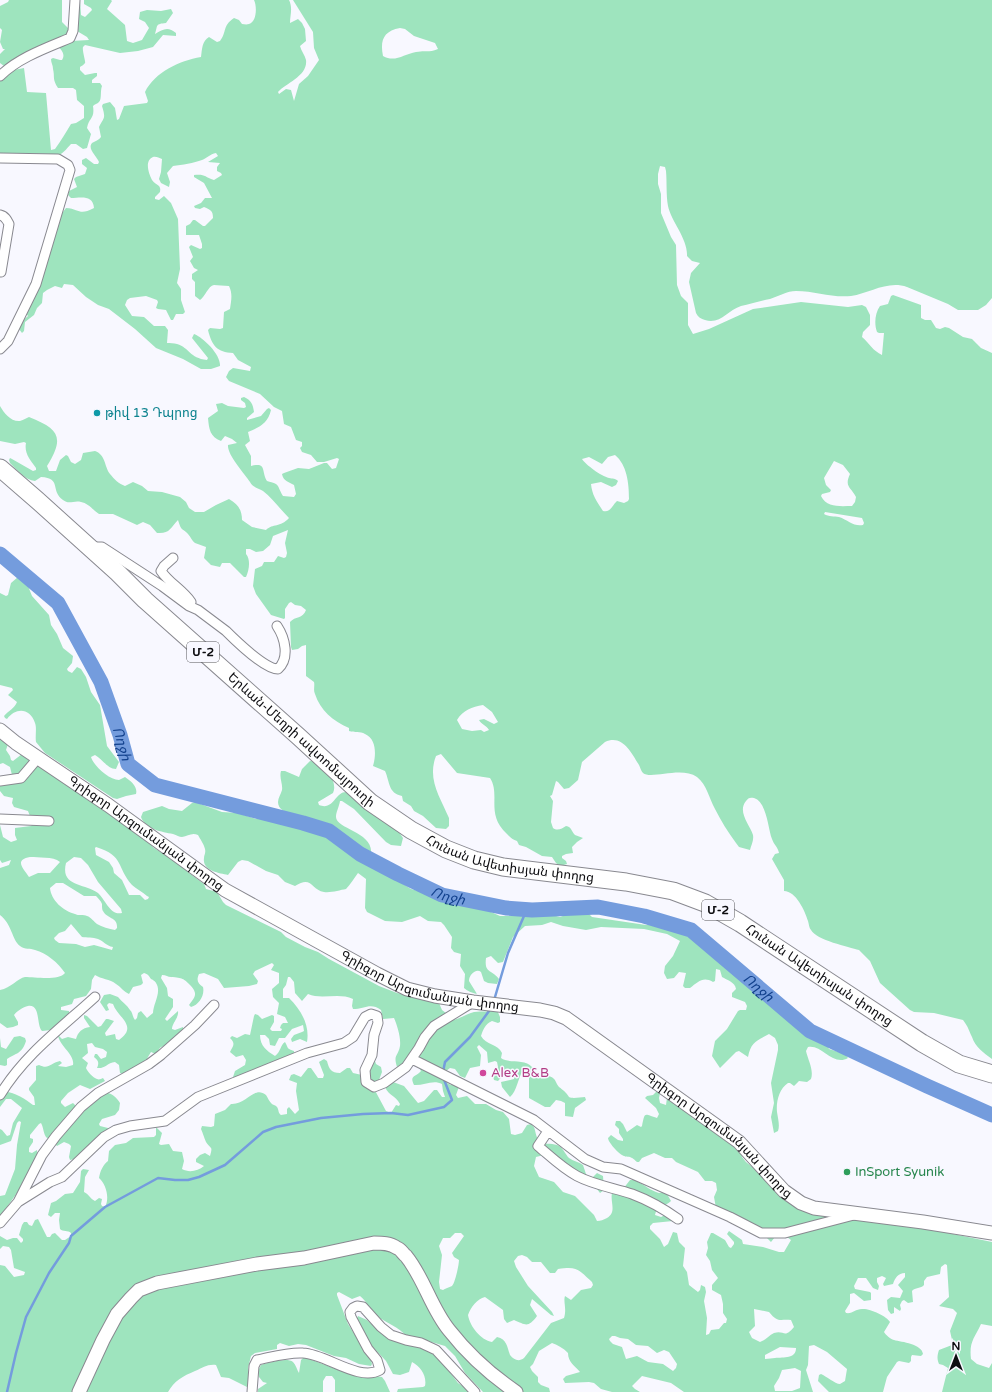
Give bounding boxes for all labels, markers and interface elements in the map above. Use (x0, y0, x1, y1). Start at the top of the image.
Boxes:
place label: թիվ 13 Դպրոց (105, 405, 198, 421)
marker: թիվ 13 Դպրոց (92, 408, 102, 418)
road number: Մ-2 (187, 642, 219, 662)
street label: Երևան-Մեղրի ավտոմայրուղի (224, 669, 378, 811)
water label: Ողջի (109, 724, 135, 763)
street label: Գրիգոր Արզումանյան փողոց (65, 772, 227, 894)
street label: Հունան Ավետիսյան փողոց (423, 832, 595, 886)
water label: Ողջի (428, 883, 467, 908)
road number: Մ-2 (702, 900, 734, 920)
street label: Հունան Ավետիսյան փողոց (742, 921, 896, 1030)
street label: Գրիգոր Արզումանյան փողոց (338, 947, 520, 1015)
water label: Ողջի (740, 970, 778, 1006)
place label: Alex B&B (491, 1065, 549, 1081)
marker: Alex B&B (478, 1068, 488, 1078)
street label: Գրիգոր Արզումանյան փողոց (642, 1070, 795, 1202)
place label: InSport Syunik (855, 1164, 944, 1180)
marker: InSport Syunik (842, 1167, 852, 1177)
north arrow (936, 1336, 976, 1376)
text: N (952, 1340, 960, 1353)

